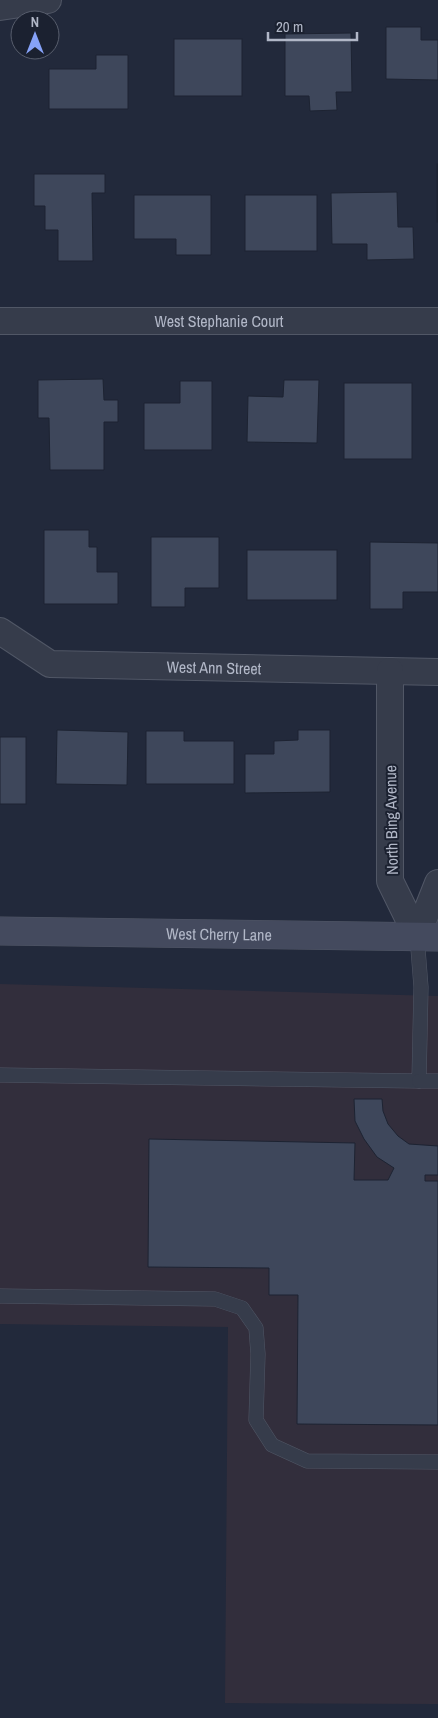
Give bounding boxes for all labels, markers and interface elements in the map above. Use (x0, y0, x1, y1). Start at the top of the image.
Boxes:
north arrow (10, 10, 60, 60)
scale bar (268, 10, 357, 42)
text: N (31, 13, 39, 31)
text: 20 m (276, 16, 303, 37)
street label: West Stephanie Court (155, 310, 284, 332)
street label: West Ann Street (166, 655, 262, 679)
street label: North Bing Avenue (379, 765, 403, 875)
street label: West Cherry Lane (166, 922, 272, 946)

